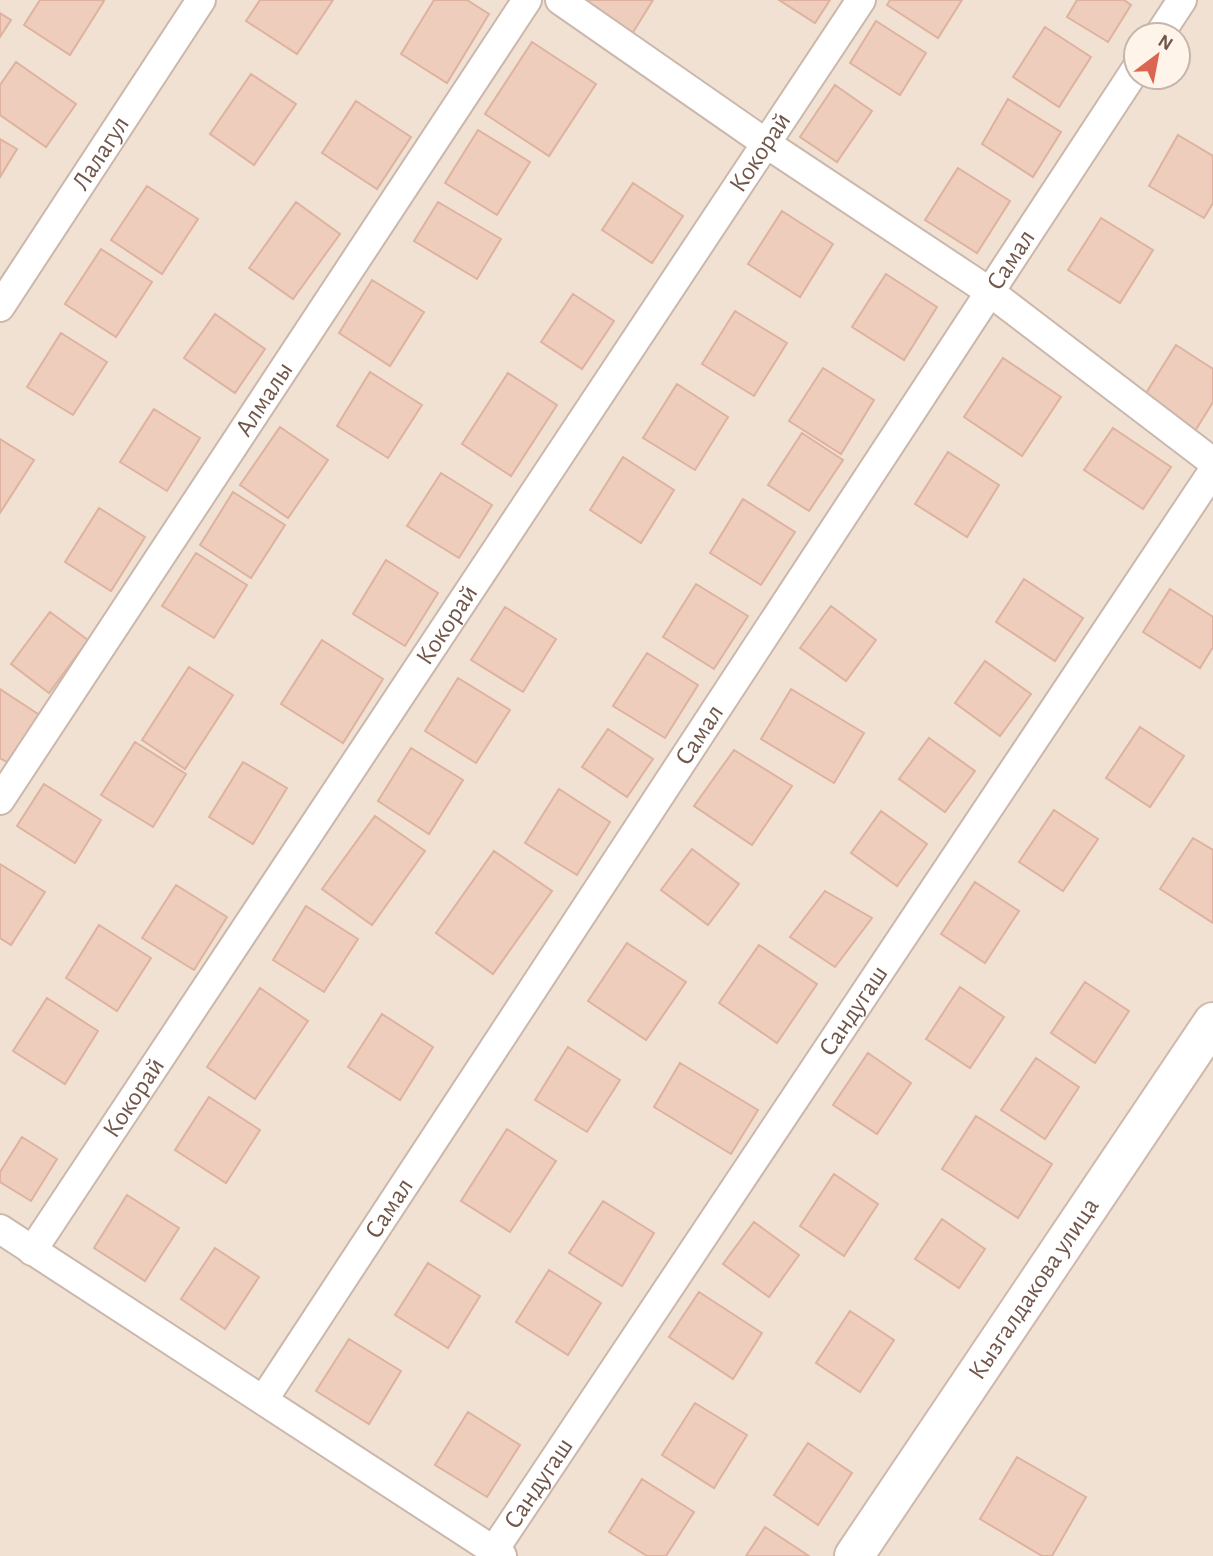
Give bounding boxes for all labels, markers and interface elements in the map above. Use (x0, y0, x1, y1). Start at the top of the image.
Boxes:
north arrow (1122, 21, 1192, 91)
text: N (1155, 31, 1176, 54)
street label: Кокорай (724, 108, 796, 197)
street label: Лалагул (67, 111, 134, 195)
street label: Самал (982, 225, 1040, 295)
street label: Алмалы (230, 357, 298, 441)
street label: Кокорай (411, 580, 482, 670)
street label: Самал (670, 700, 728, 770)
street label: Сандугаш (814, 961, 893, 1061)
street label: Кокорай (98, 1053, 169, 1142)
street label: Самал (360, 1173, 418, 1243)
street label: Кызгалдакова улица (963, 1193, 1104, 1384)
street label: Сандугаш (499, 1433, 578, 1534)

